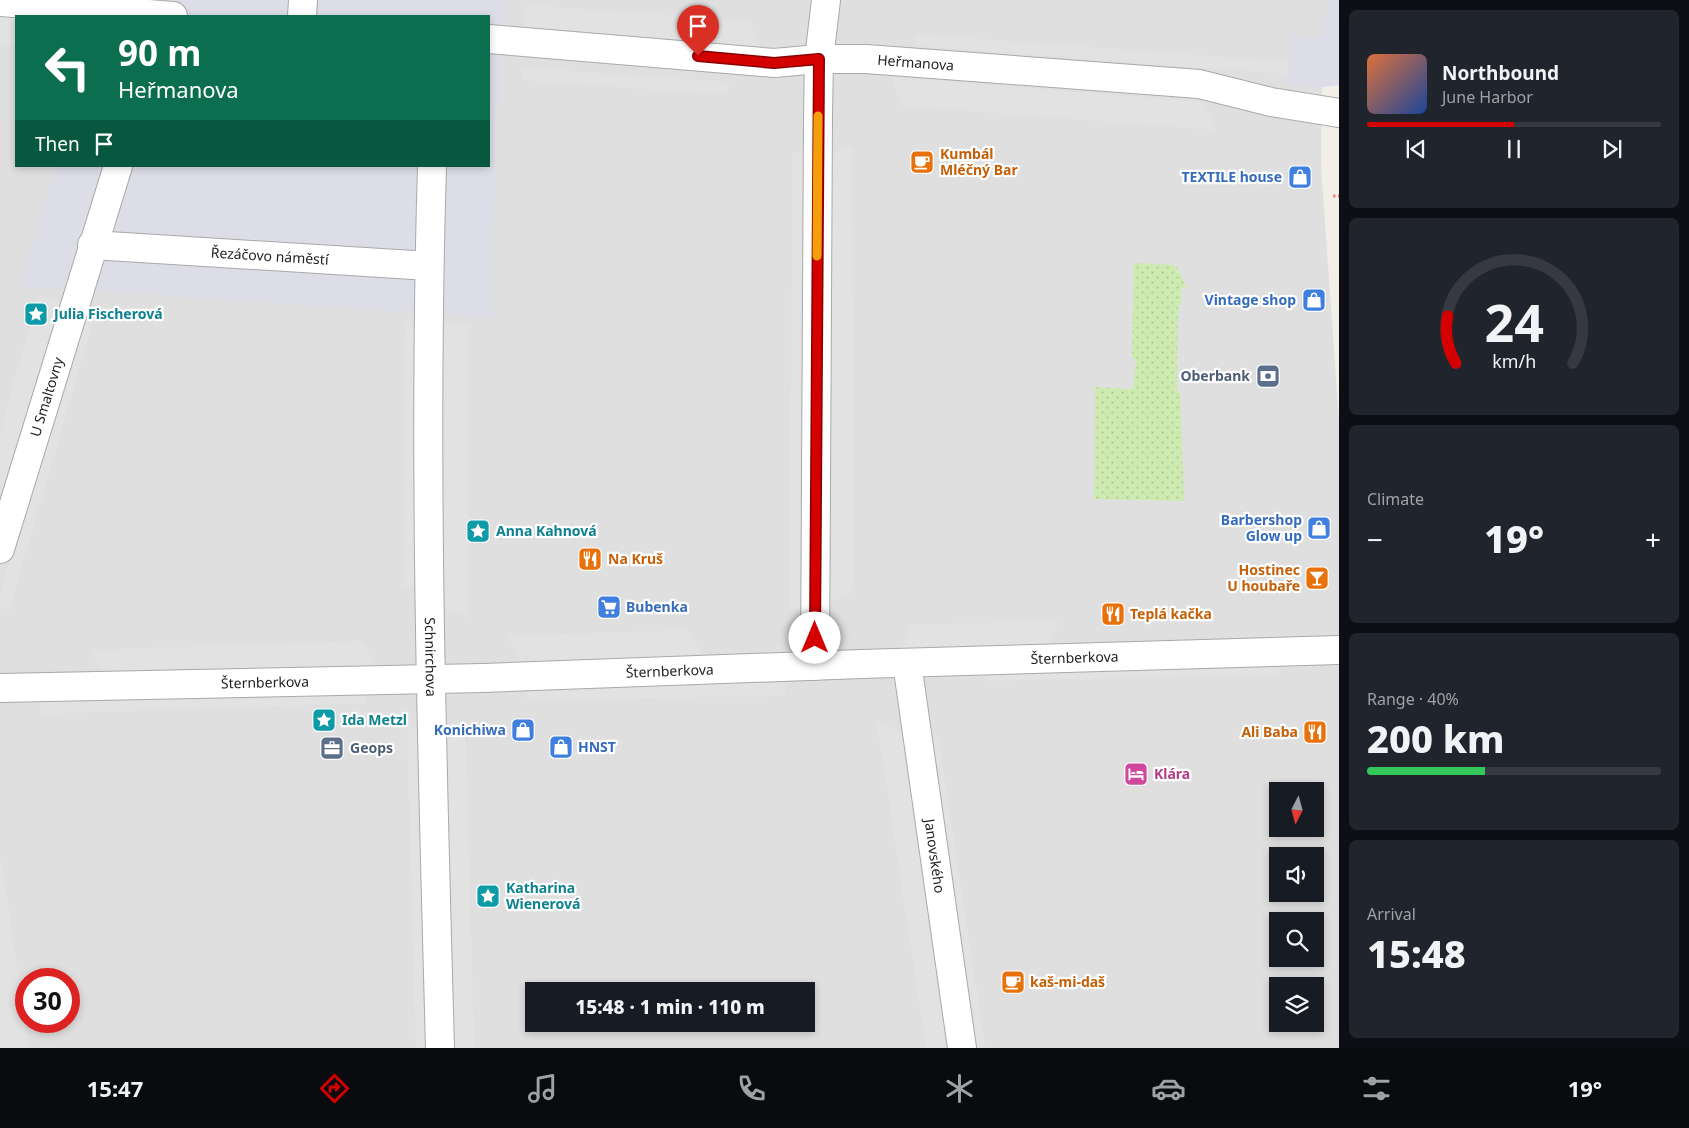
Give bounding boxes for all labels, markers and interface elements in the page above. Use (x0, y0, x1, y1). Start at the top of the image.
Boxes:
pin (677, 5, 719, 56)
icon: arrive (684, 12, 712, 40)
text: 90 m (118, 29, 201, 76)
icon: left (35, 35, 100, 100)
street label: Heřmanova (877, 50, 955, 75)
text: Northbound (1442, 60, 1559, 86)
text: Heřmanova (118, 74, 239, 104)
text: June Harbor (1442, 86, 1533, 108)
icon: arrive (90, 130, 118, 158)
text: Then (35, 131, 80, 157)
icon: previous (1402, 135, 1430, 163)
icon: pause (1500, 135, 1528, 163)
icon: next (1598, 135, 1626, 163)
place label: Kumbál Mléčný Bar (940, 144, 1018, 179)
cafe icon: Kumbál Mléčný Bar (909, 149, 935, 175)
shop icon: TEXTILE house (1287, 164, 1313, 190)
place label: TEXTILE house (1182, 167, 1282, 186)
street label: Řezáčovo náměstí (210, 242, 330, 269)
text: 24 (1484, 286, 1544, 357)
shop icon: Vintage shop (1301, 287, 1327, 313)
place label: Vintage shop (1205, 290, 1296, 309)
place icon: Julia Fischerová (23, 301, 49, 327)
place label: Julia Fischerová (52, 304, 163, 323)
text: km/h (1492, 349, 1536, 373)
street label: U Smaltovny (25, 354, 68, 439)
bank icon: Oberbank (1255, 363, 1281, 389)
place label: Oberbank (1180, 366, 1250, 385)
text: Climate (1367, 488, 1424, 510)
place label: Barbershop Glow up (1221, 510, 1302, 545)
text: 19° (1484, 512, 1544, 564)
shop icon: Barbershop Glow up (1306, 515, 1332, 541)
place icon: Anna Kahnová (465, 518, 491, 544)
text: − (1367, 520, 1383, 558)
text: + (1645, 520, 1661, 558)
place label: Anna Kahnová (496, 521, 597, 540)
restaurant icon: Na Kruš (577, 546, 603, 572)
place label: Na Kruš (608, 549, 663, 568)
place label: Hostinec U houbaře (1227, 560, 1300, 595)
bar icon: Hostinec U houbaře (1304, 565, 1330, 591)
supermarket icon: Bubenka (596, 594, 622, 620)
place label: Bubenka (626, 597, 688, 616)
restaurant icon: Teplá kačka (1100, 601, 1126, 627)
place label: Teplá kačka (1130, 604, 1212, 623)
position arrow (788, 611, 840, 663)
street label: Schnirchova (421, 617, 441, 697)
street label: Šternberkova (1030, 646, 1119, 668)
street label: Šternberkova (625, 659, 714, 682)
street label: Šternberkova (221, 672, 309, 692)
text: Range · 40% (1367, 688, 1459, 710)
place icon: Ida Metzl (311, 707, 337, 733)
place label: Ida Metzl (342, 710, 407, 729)
text: 200 km (1367, 712, 1505, 764)
shop icon: Konichiwa (510, 717, 536, 743)
restaurant icon: Ali Baba (1302, 719, 1328, 745)
place label: Konichiwa (434, 720, 506, 739)
place label: Ali Baba (1241, 722, 1298, 741)
shop icon: HNST (548, 734, 574, 760)
office icon: Geops (319, 735, 345, 761)
place label: HNST (578, 737, 616, 756)
place label: Geops (350, 738, 393, 757)
hotel icon: Klára (1123, 761, 1149, 787)
place label: Klára (1154, 764, 1190, 783)
north arrow (1269, 782, 1324, 838)
map controls (1269, 782, 1324, 1032)
street label: Janovského (920, 816, 950, 894)
button: sound (1269, 847, 1324, 902)
place label: Katharina Wienerová (506, 878, 580, 913)
place icon: Katharina Wienerová (475, 883, 501, 909)
text: Arrival (1367, 903, 1416, 925)
button: search (1269, 912, 1324, 967)
text: 15:48 (1367, 927, 1466, 979)
speed limit sign: 30 (15, 968, 80, 1033)
cafe icon: kaš-mi-daš (1000, 969, 1026, 995)
place label: kaš-mi-daš (1030, 972, 1105, 991)
button: layers (1269, 977, 1324, 1032)
text: 15:48 · 1 min · 110 m (575, 994, 765, 1020)
icon: directions (317, 1071, 352, 1106)
icon: music (525, 1071, 560, 1106)
icon: phone (734, 1071, 769, 1106)
icon: climate (942, 1071, 977, 1106)
icon: car (1151, 1071, 1186, 1106)
icon: filters (1359, 1071, 1394, 1106)
text: 15:47 (87, 1073, 143, 1103)
text: 19° (1568, 1073, 1602, 1103)

